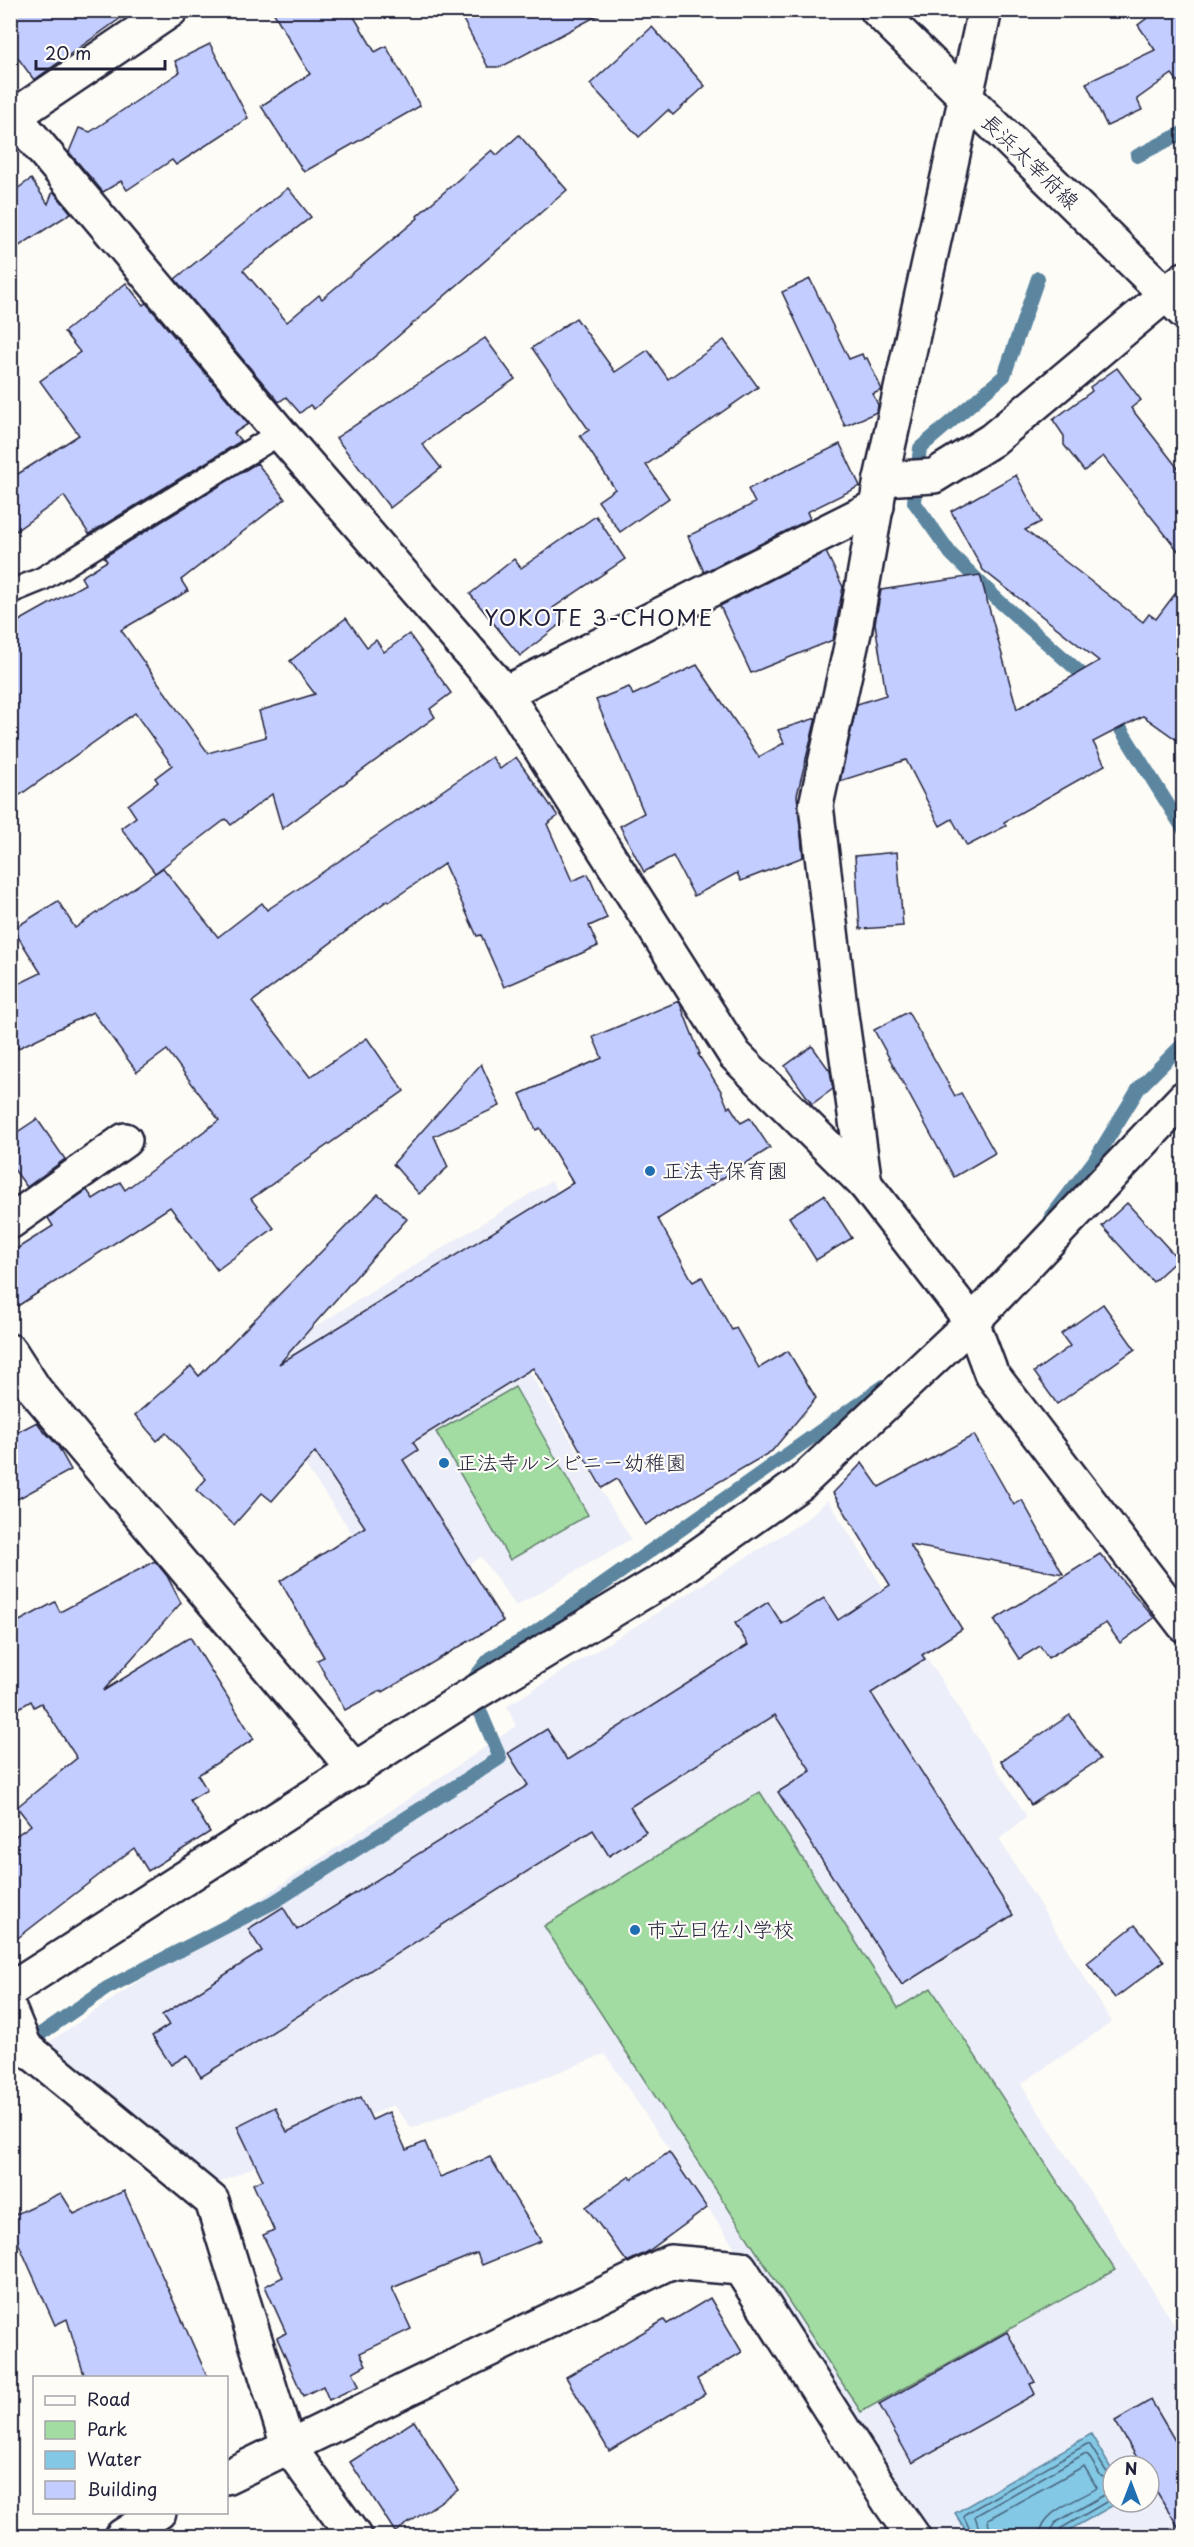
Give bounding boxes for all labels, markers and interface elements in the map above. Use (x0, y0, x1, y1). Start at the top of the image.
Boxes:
scale bar (36, 33, 165, 71)
text: 20 m (45, 39, 91, 66)
street label: 長浜太宰府線 (975, 105, 1088, 216)
district label: YOKOTE 3-CHOME (484, 600, 714, 633)
place label: 正法寺保育園 (662, 1153, 788, 1185)
marker: 正法寺保育園 (643, 1164, 657, 1178)
place label: 正法寺ルンビニー幼稚園 (456, 1445, 687, 1477)
marker: 正法寺ルンビニー幼稚園 (437, 1456, 451, 1470)
place label: 市立曰佐小学校 (647, 1912, 794, 1944)
marker: 市立曰佐小学校 (628, 1923, 642, 1937)
legend (33, 2376, 228, 2514)
text: Road (87, 2385, 131, 2412)
text: Park (87, 2415, 127, 2442)
text: Water (87, 2445, 142, 2472)
north arrow (1101, 2454, 1161, 2514)
text: N (1125, 2456, 1137, 2480)
text: Building (87, 2475, 157, 2502)

